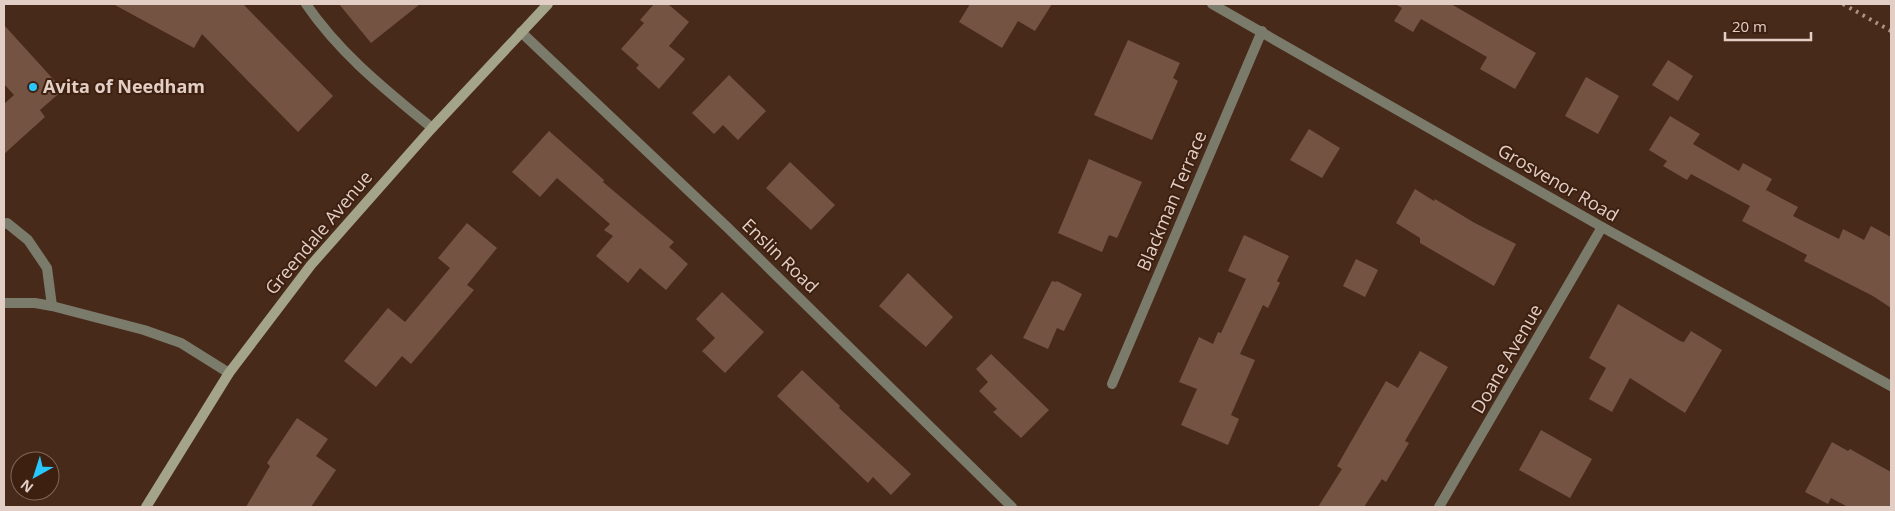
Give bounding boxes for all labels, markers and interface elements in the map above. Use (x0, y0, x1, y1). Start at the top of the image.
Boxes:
scale bar (1725, 10, 1811, 42)
text: 20 m (1732, 16, 1767, 36)
place label: Avita of Needham (43, 74, 205, 98)
marker: Avita of Needham (27, 81, 39, 93)
street label: Blackman Terrace (1131, 127, 1211, 274)
street label: Grosvenor Road (1494, 138, 1623, 226)
street label: Greendale Avenue (259, 165, 377, 299)
street label: Enslin Road (737, 213, 824, 298)
street label: Doane Avenue (1465, 300, 1547, 417)
north arrow (10, 451, 60, 501)
text: N (16, 476, 37, 497)

